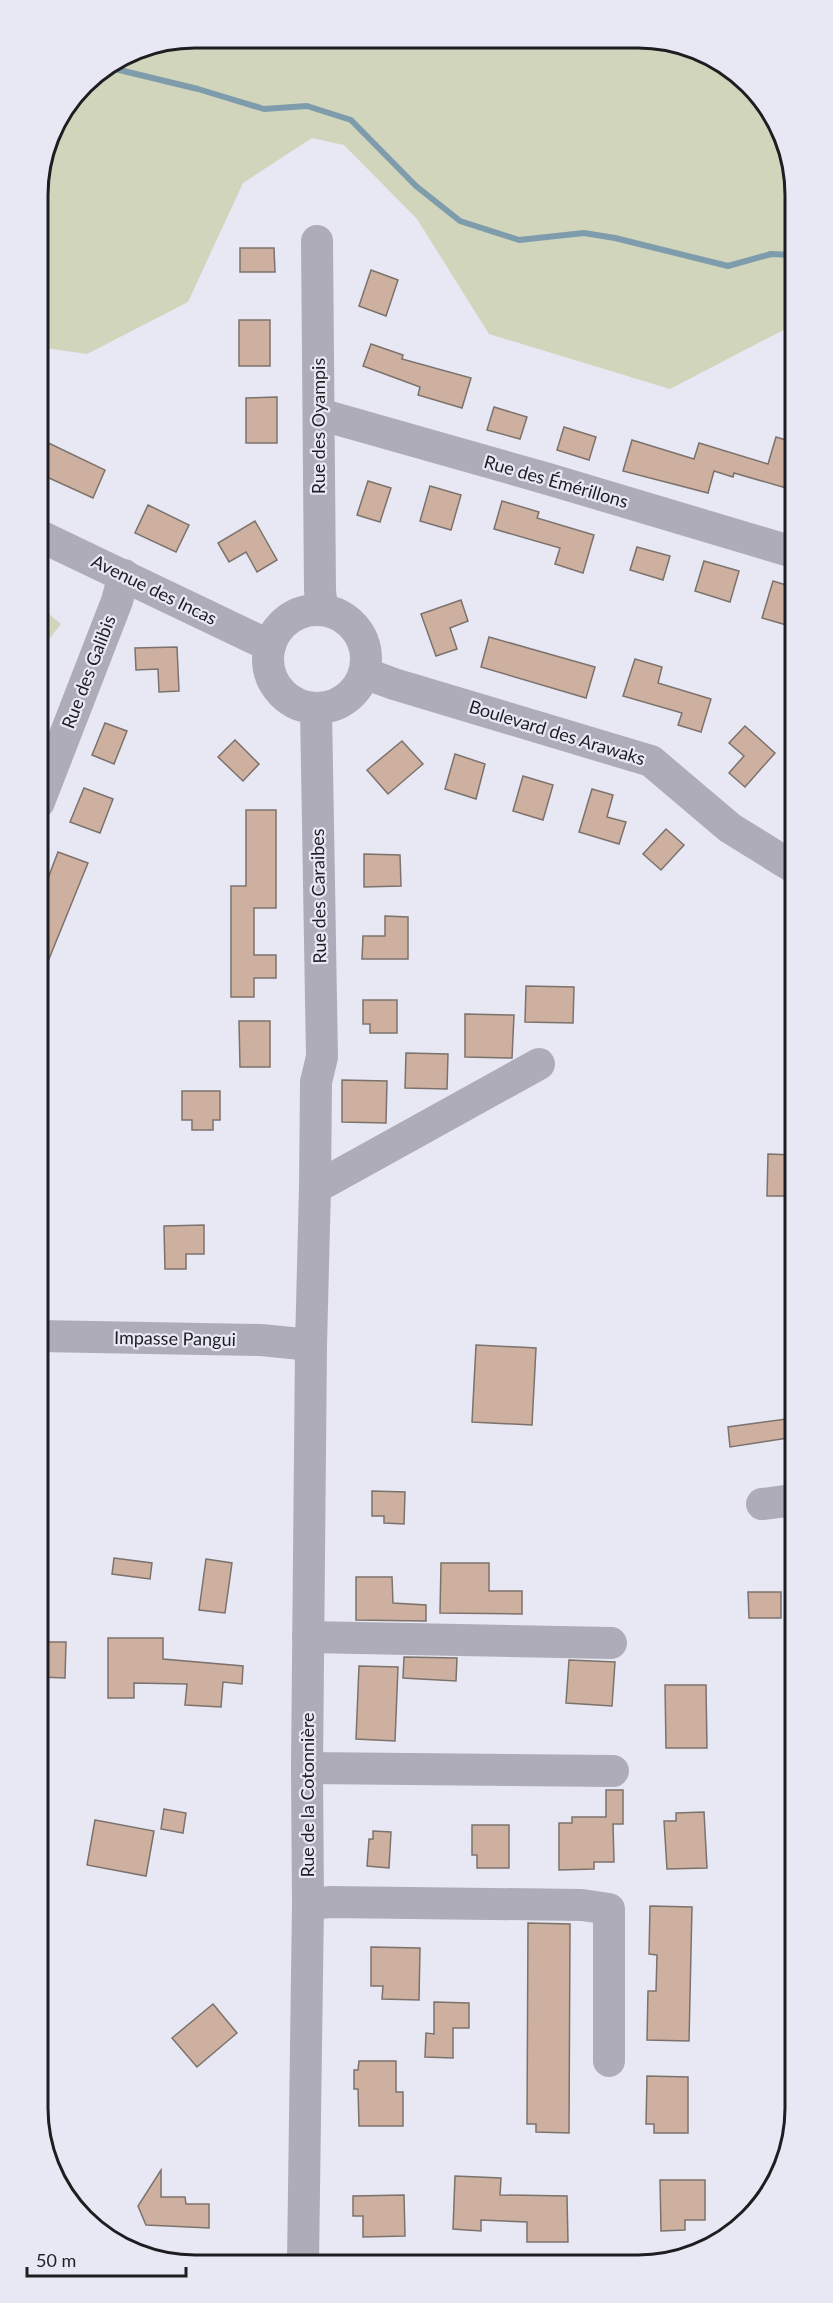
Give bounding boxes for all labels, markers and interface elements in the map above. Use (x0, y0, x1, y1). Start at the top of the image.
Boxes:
street label: Rue des Oyampis (307, 358, 329, 494)
street label: Rue des Émérillons (482, 450, 631, 512)
street label: Avenue des Incas (88, 549, 221, 629)
street label: Rue des Galibis (56, 612, 120, 732)
street label: Boulevard des Arawaks (467, 695, 648, 769)
street label: Rue des Caraibes (306, 828, 330, 964)
street label: Impasse Pangui (114, 1326, 236, 1350)
street label: Rue de la Cotonnière (296, 1712, 318, 1878)
scale bar (27, 2240, 186, 2278)
text: 50 m (36, 2249, 76, 2271)

